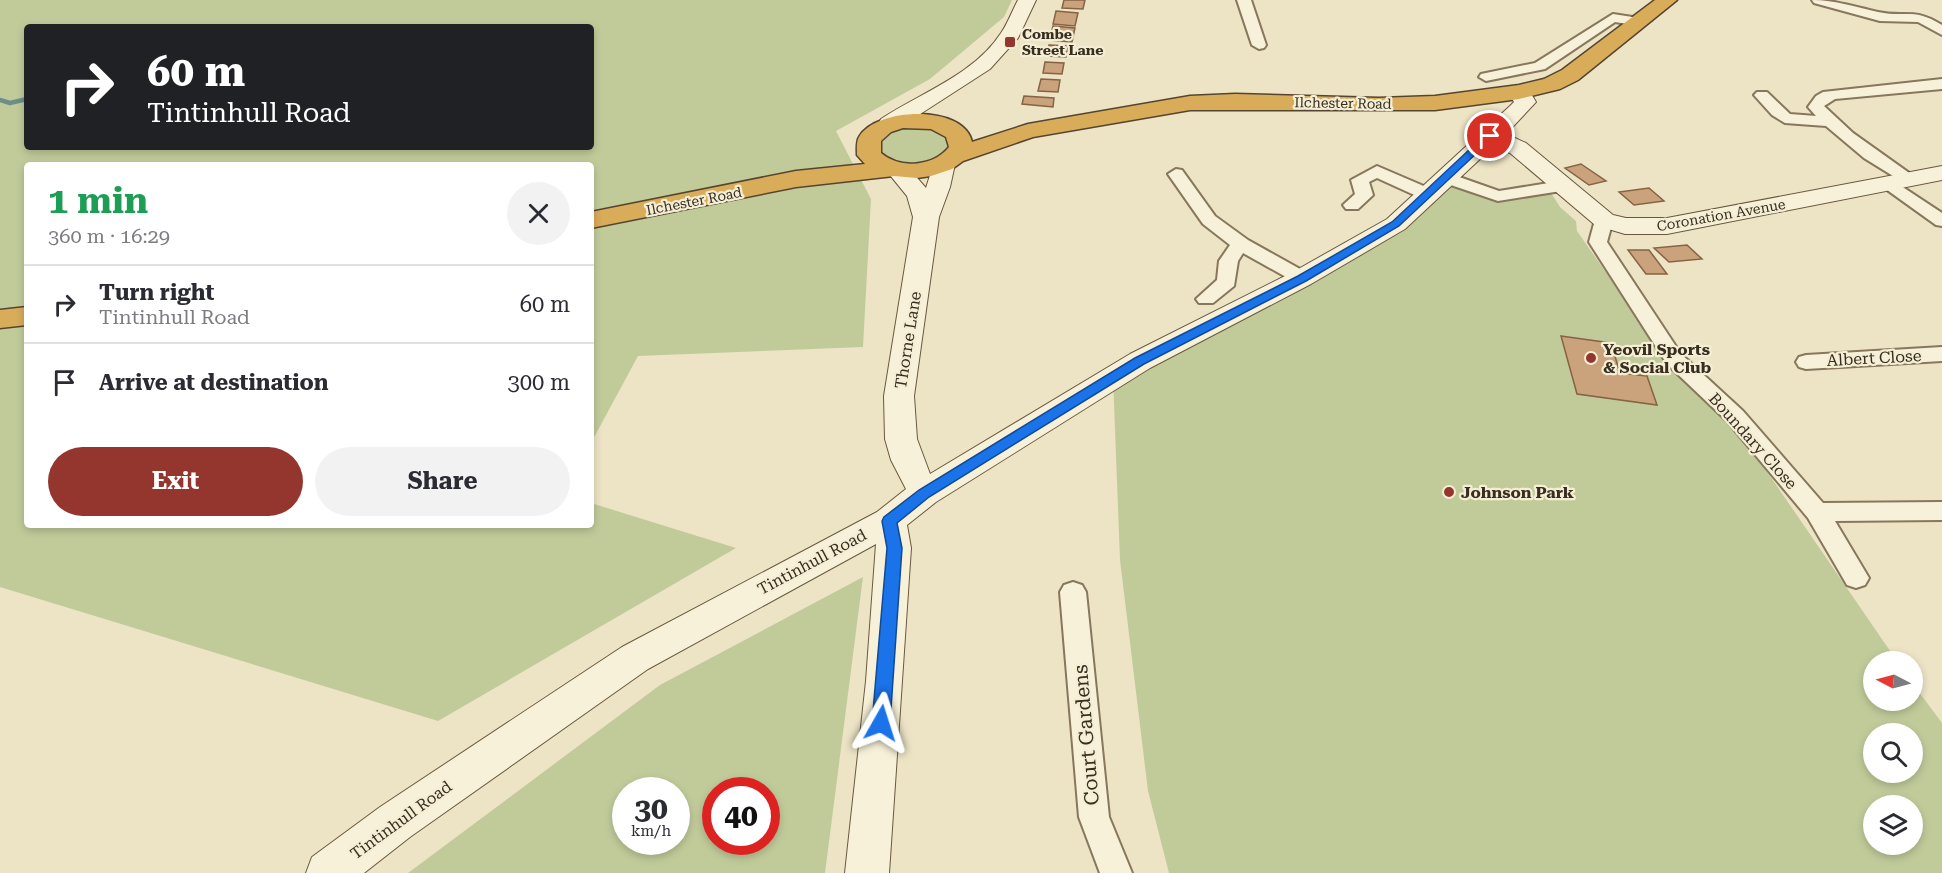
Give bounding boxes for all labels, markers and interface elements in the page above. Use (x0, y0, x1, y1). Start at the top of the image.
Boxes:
place label: Combe Street Lane (1022, 26, 1103, 58)
marker: Combe Street Lane (1003, 35, 1017, 49)
text: 60 m (147, 47, 245, 96)
icon: right (48, 48, 126, 126)
street label: Ilchester Road (1294, 94, 1392, 112)
text: Tintinhull Road (147, 97, 351, 129)
pin (1464, 110, 1515, 161)
icon: arrive (1473, 119, 1506, 152)
text: 1 min (48, 180, 148, 222)
button: close (507, 182, 570, 245)
street label: Ilchester Road (645, 184, 743, 218)
street label: Coronation Avenue (1655, 196, 1787, 234)
text: 360 m · 16:29 (48, 224, 170, 248)
text: Turn right (99, 280, 214, 305)
icon: right (48, 288, 81, 321)
street label: Thorne Lane (891, 290, 925, 390)
text: 60 m (520, 292, 570, 317)
text: Tintinhull Road (99, 305, 250, 329)
place label: Yeovil Sports & Social Club (1603, 340, 1711, 377)
street label: Albert Close (1826, 346, 1922, 370)
marker: Yeovil Sports & Social Club (1584, 351, 1598, 365)
icon: arrive (48, 366, 81, 399)
text: Arrive at destination (99, 370, 328, 395)
text: 300 m (507, 370, 570, 395)
street label: Boundary Close (1705, 389, 1801, 493)
button: Exit (48, 447, 303, 516)
button: Share (315, 447, 570, 516)
place label: Johnson Park (1461, 483, 1574, 502)
marker: Johnson Park (1442, 485, 1456, 499)
street label: Tintinhull Road (754, 525, 870, 599)
north arrow (1863, 651, 1923, 711)
map controls (1863, 651, 1923, 855)
street label: Court Gardens (1068, 664, 1104, 806)
position arrow (849, 691, 913, 755)
button: search (1863, 723, 1923, 783)
street label: Tintinhull Road (347, 777, 455, 863)
speed limit sign: 40 (702, 777, 780, 855)
text: 30 (634, 791, 668, 826)
button: layers (1863, 795, 1923, 855)
text: km/h (631, 822, 671, 840)

